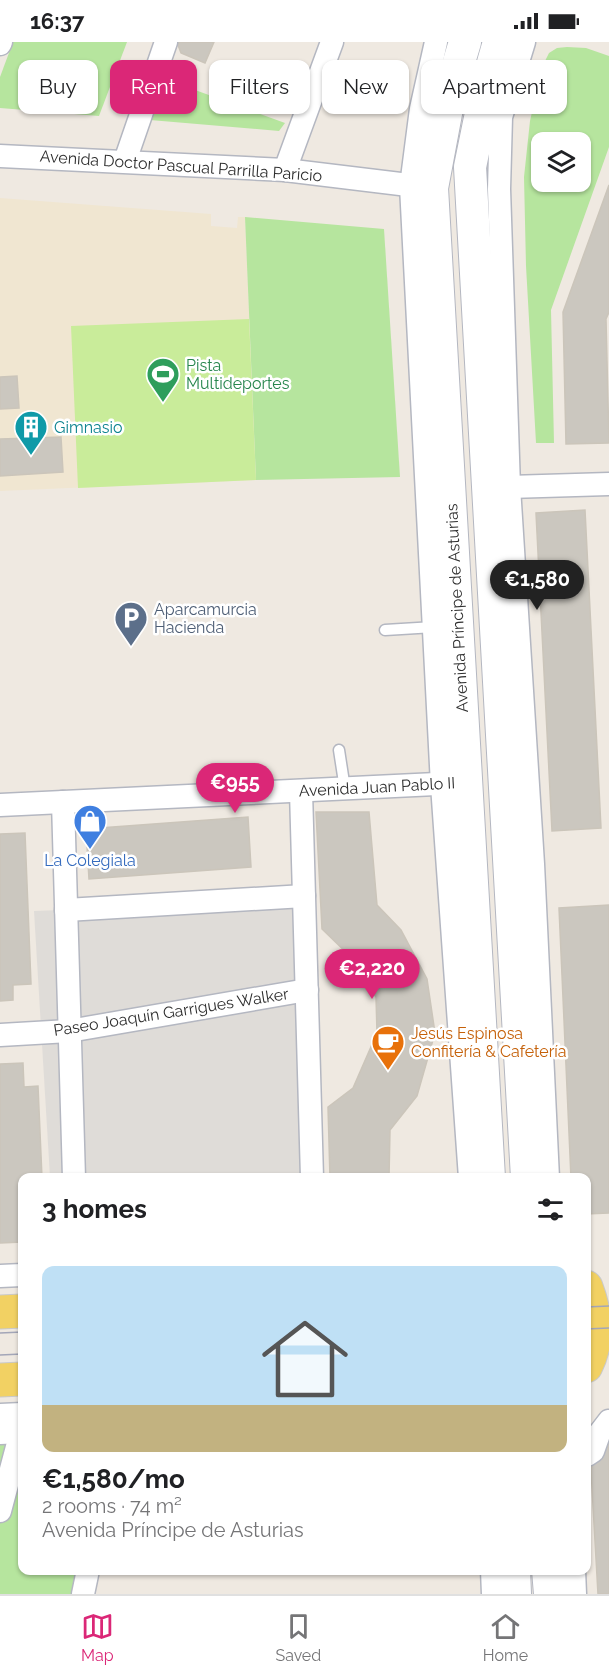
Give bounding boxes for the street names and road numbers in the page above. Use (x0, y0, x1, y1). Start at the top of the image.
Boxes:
street label: Avenida Doctor Pascual Parrilla Paricio (39, 147, 323, 185)
street label: Avenida Príncipe de Asturias (442, 503, 472, 713)
street label: Avenida Juan Pablo II (298, 773, 456, 801)
street label: Paseo Joaquín Garrigues Walker (52, 984, 290, 1040)

